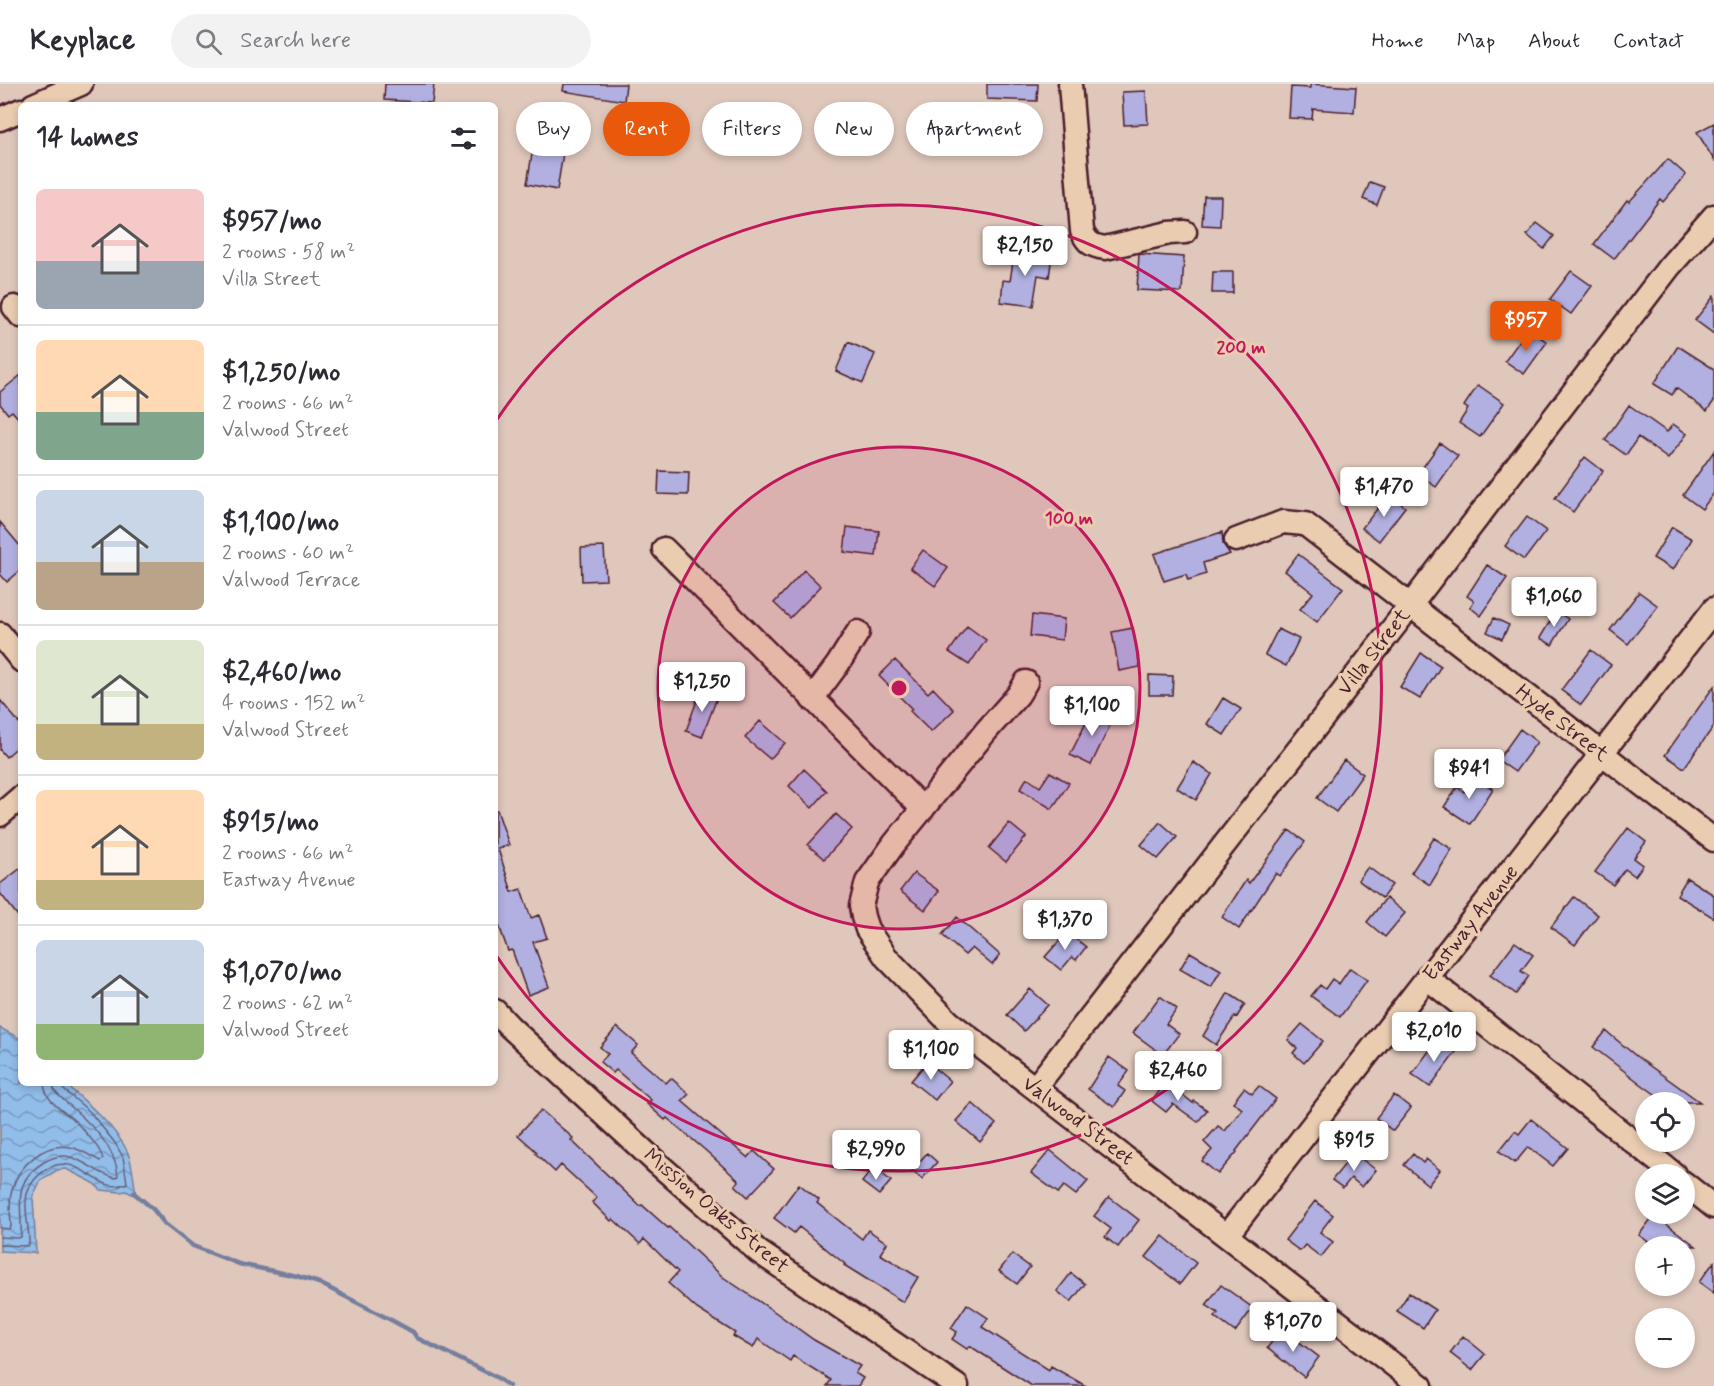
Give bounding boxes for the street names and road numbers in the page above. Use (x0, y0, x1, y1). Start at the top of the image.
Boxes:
street label: Villa Street (1331, 602, 1417, 701)
street label: Hyde Street (1509, 678, 1615, 769)
street label: Eastway Avenue (1417, 859, 1525, 987)
street label: Valwood Street (1016, 1070, 1140, 1172)
street label: Mission Oaks Street (637, 1142, 795, 1280)

